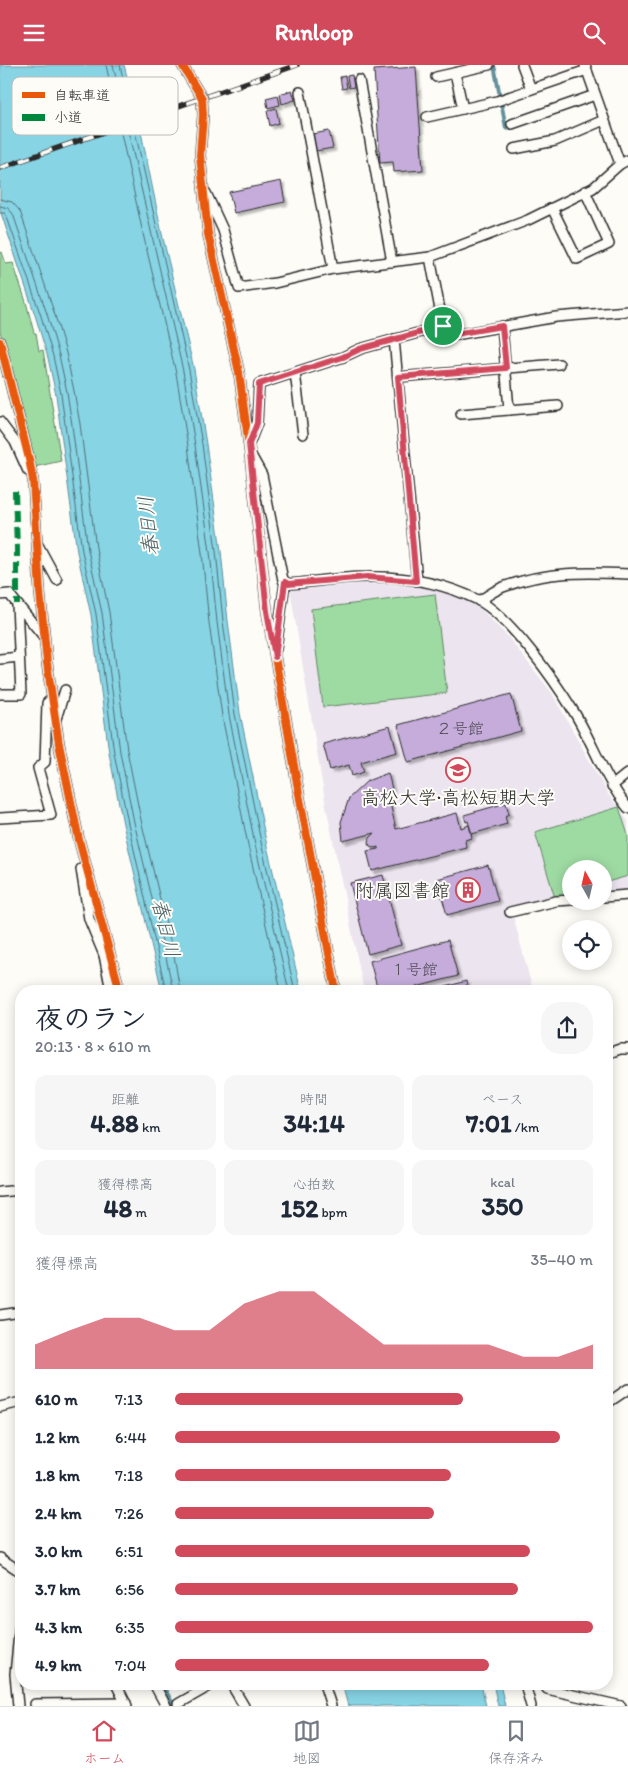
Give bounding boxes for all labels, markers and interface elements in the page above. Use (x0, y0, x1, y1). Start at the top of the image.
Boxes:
icon: menu (20, 19, 48, 47)
text: Runloop (275, 19, 353, 46)
icon: search (580, 19, 608, 47)
legend (12, 77, 178, 135)
text: 自転車道 (54, 87, 110, 104)
text: 小道 (54, 109, 82, 126)
pin (422, 305, 464, 347)
icon: arrive (429, 312, 457, 340)
water label: 春日川 (133, 495, 163, 557)
house number: ２号館 (436, 719, 484, 738)
school or university icon: 高松大学·高松短期大学 (445, 757, 471, 783)
place label: 高松大学·高松短期大学 (361, 786, 555, 809)
north arrow (562, 860, 612, 910)
map controls (562, 860, 612, 970)
building icon: 附属図書館 (455, 877, 481, 903)
place label: 附属図書館 (355, 879, 450, 902)
water label: 春日川 (147, 896, 185, 960)
button: locate (562, 920, 612, 970)
house number: １号館 (390, 960, 438, 979)
text: 夜のラン (35, 1001, 147, 1035)
button: share (541, 1002, 593, 1054)
text: 20:13 · 8 × 610 m (35, 1037, 151, 1056)
text: 距離 (111, 1091, 139, 1108)
text: 時間 (300, 1091, 328, 1108)
text: ペース (482, 1091, 523, 1108)
text: 4.88 (90, 1108, 139, 1138)
text: 34:14 (283, 1108, 345, 1138)
text: 7:01 (466, 1108, 512, 1138)
text: km (139, 1119, 160, 1136)
text: /km (512, 1119, 539, 1136)
text: kcal (490, 1174, 515, 1191)
text: 獲得標高 (97, 1176, 153, 1193)
text: 心拍数 (293, 1176, 335, 1193)
text: 350 (482, 1191, 524, 1221)
text: 48 (103, 1193, 132, 1223)
text: 152 (280, 1193, 318, 1223)
text: m (132, 1204, 147, 1221)
text: bpm (318, 1204, 348, 1221)
text: 35–40 m (530, 1250, 593, 1269)
text: 獲得標高 (35, 1254, 99, 1273)
text: 610 m (35, 1390, 78, 1409)
text: 7:13 (115, 1390, 143, 1409)
text: 1.2 km (35, 1428, 80, 1447)
text: 6:44 (115, 1428, 147, 1447)
text: 1.8 km (35, 1466, 80, 1485)
text: 7:18 (115, 1466, 143, 1485)
text: 2.4 km (35, 1504, 82, 1523)
text: 7:26 (115, 1504, 144, 1523)
text: 3.0 km (35, 1542, 82, 1561)
text: 6:51 (115, 1542, 143, 1561)
text: 3.7 km (35, 1580, 80, 1599)
text: 6:56 (115, 1580, 144, 1599)
text: 4.3 km (35, 1618, 82, 1637)
text: 6:35 (115, 1618, 145, 1637)
text: 4.9 km (35, 1656, 82, 1675)
text: 7:04 (115, 1656, 146, 1675)
tab: ホーム (84, 1717, 125, 1767)
tab: 地図 (293, 1717, 321, 1767)
tab: 保存済み (488, 1717, 544, 1767)

